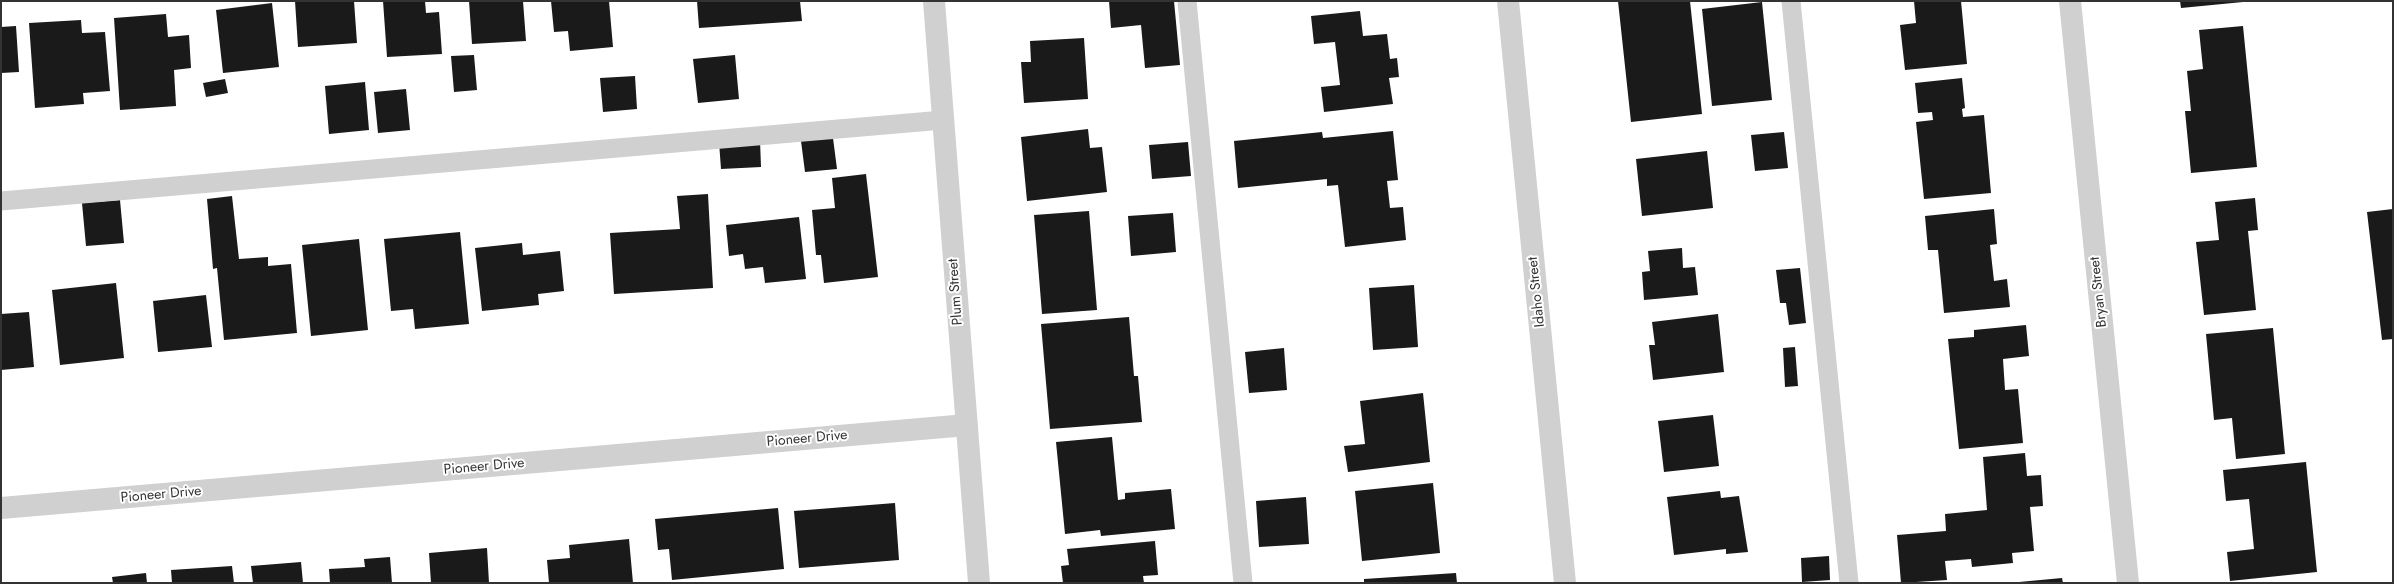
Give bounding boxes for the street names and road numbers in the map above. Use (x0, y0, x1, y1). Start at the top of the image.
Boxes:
street label: Idaho Street (1525, 256, 1549, 328)
street label: Bryan Street (2087, 256, 2111, 328)
street label: Plum Street (945, 258, 967, 326)
street label: Pioneer Drive (766, 427, 848, 451)
street label: Pioneer Drive (443, 455, 525, 479)
street label: Pioneer Drive (120, 483, 202, 507)

